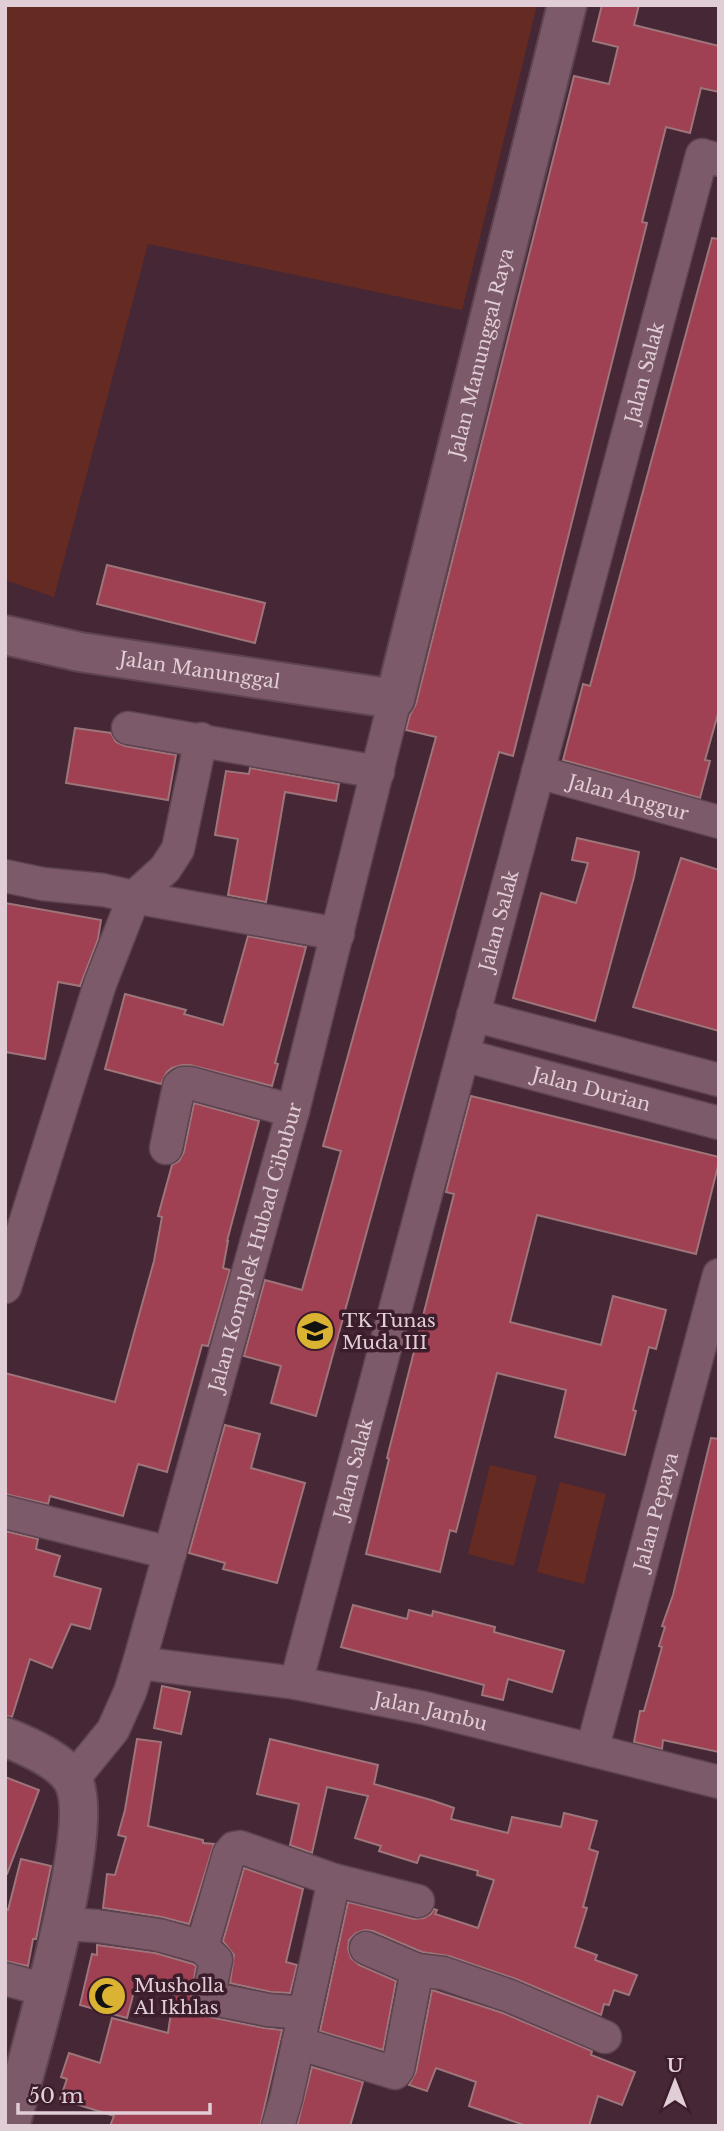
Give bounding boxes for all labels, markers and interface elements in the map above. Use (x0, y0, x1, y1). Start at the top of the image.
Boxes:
street label: Jalan Manunggal Raya (443, 245, 518, 463)
street label: Jalan Salak (619, 319, 669, 429)
street label: Jalan Manunggal (115, 646, 282, 693)
street label: Jalan Anggur (563, 769, 692, 825)
street label: Jalan Salak (473, 867, 523, 977)
street label: Jalan Durian (527, 1062, 653, 1116)
street label: Jalan Komplek Hubad Cibubur (203, 1100, 306, 1397)
place label: TK Tunas Muda III (342, 1309, 436, 1354)
school or university icon: TK Tunas Muda III (294, 1310, 336, 1352)
street label: Jalan Salak (328, 1415, 378, 1525)
street label: Jalan Pepaya (628, 1449, 683, 1576)
street label: Jalan Jambu (369, 1686, 490, 1735)
place label: Musholla Al Ikhlas (133, 1974, 225, 2019)
mosque icon: Musholla Al Ikhlas (86, 1975, 128, 2017)
north arrow (640, 2047, 710, 2117)
text: U (667, 2054, 684, 2077)
scale bar (18, 2072, 210, 2116)
text: 50 m (28, 2083, 84, 2109)

